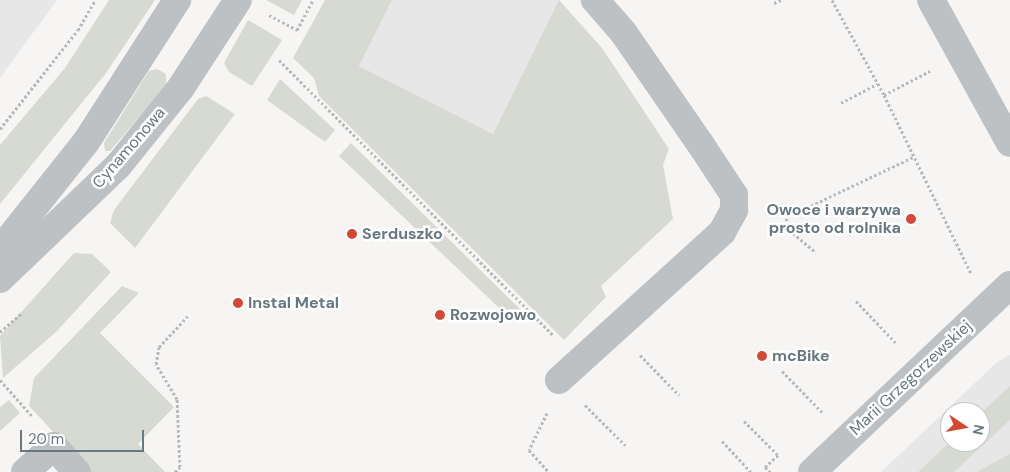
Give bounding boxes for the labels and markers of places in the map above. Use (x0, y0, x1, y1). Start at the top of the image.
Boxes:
place label: Owoce i warzywa prosto od rolnika (766, 200, 901, 238)
marker: Owoce i warzywa prosto od rolnika (905, 213, 917, 225)
place label: Serduszko (362, 224, 443, 244)
marker: Serduszko (346, 228, 358, 240)
place label: Instal Metal (248, 293, 339, 313)
marker: Instal Metal (232, 297, 244, 309)
place label: Rozwojowo (450, 305, 536, 325)
marker: Rozwojowo (434, 309, 446, 321)
place label: mcBike (772, 346, 830, 366)
marker: mcBike (756, 350, 768, 362)

